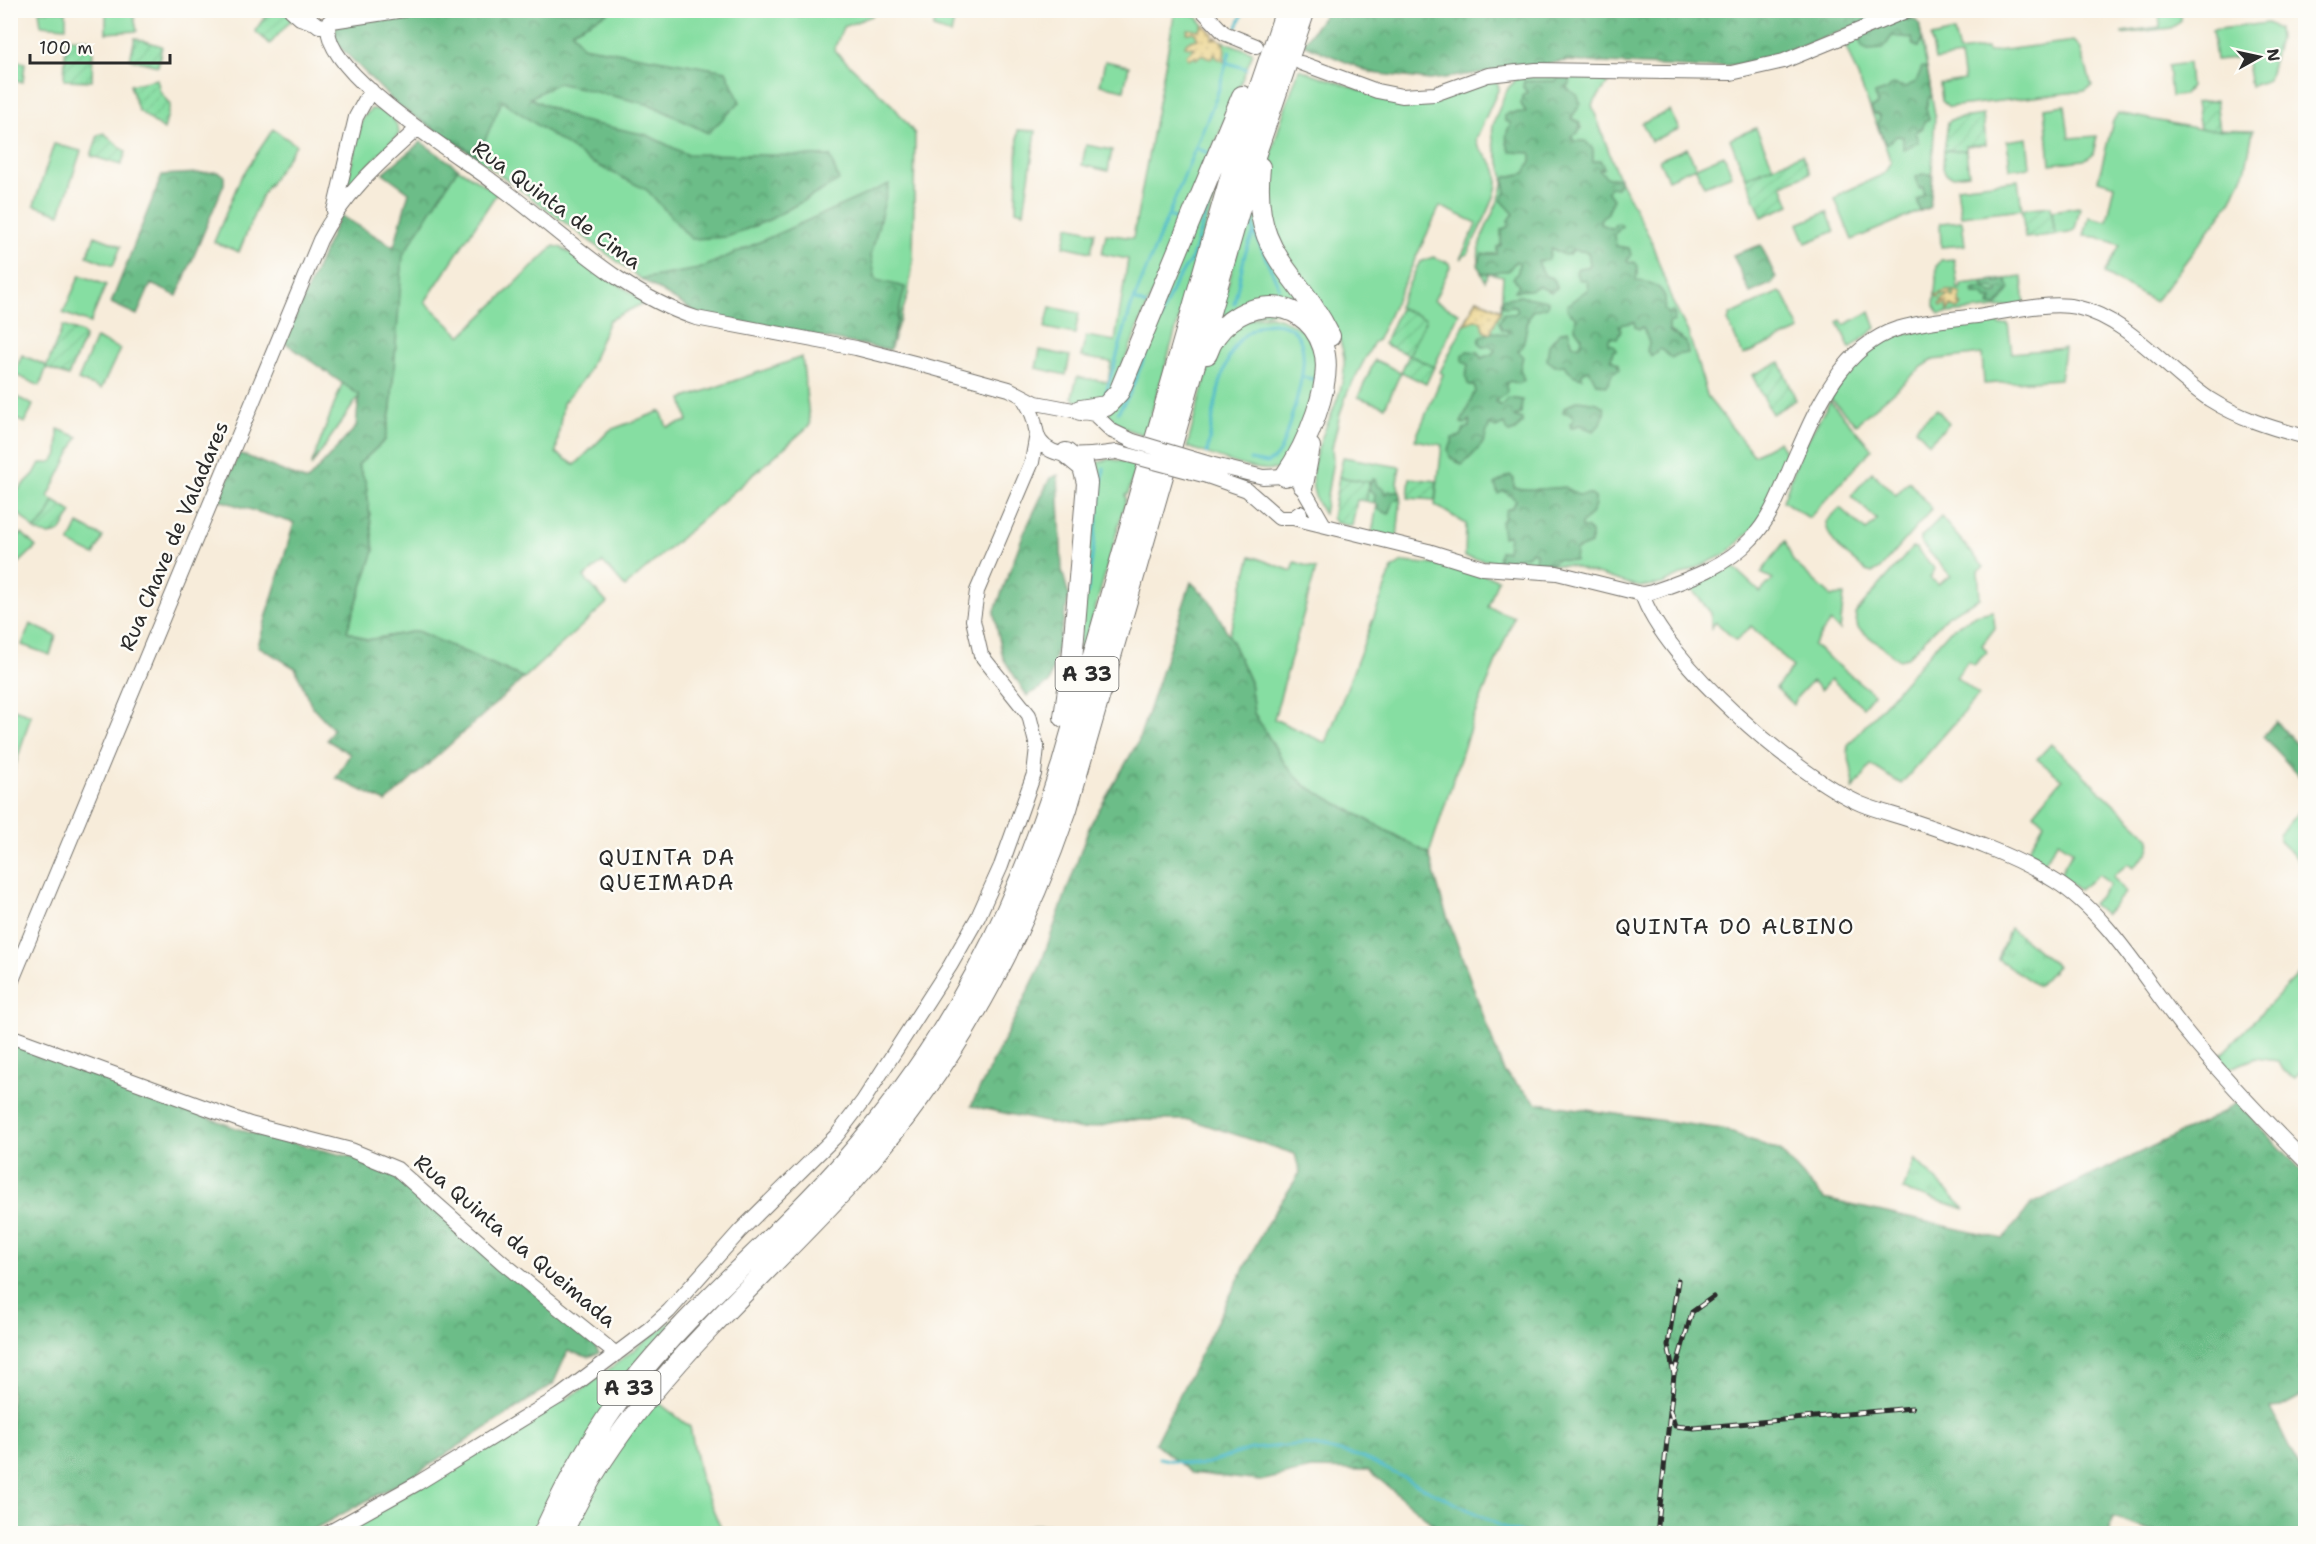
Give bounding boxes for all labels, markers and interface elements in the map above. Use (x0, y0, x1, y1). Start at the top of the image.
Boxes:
scale bar (30, 27, 170, 65)
north arrow (2229, 27, 2289, 87)
text: 100 m (39, 36, 93, 60)
text: N (2262, 47, 2285, 63)
street label: Rua Quinta de Cima (467, 134, 647, 276)
street label: Rua Chave de Valadares (113, 417, 235, 655)
road number: A 33 (1056, 657, 1118, 691)
district label: QUINTA DA QUEIMADA (598, 843, 736, 897)
district label: QUINTA DO ALBINO (1615, 912, 1855, 941)
street label: Rua Quinta da Queimada (408, 1148, 622, 1334)
road number: A 33 (598, 1371, 660, 1405)

